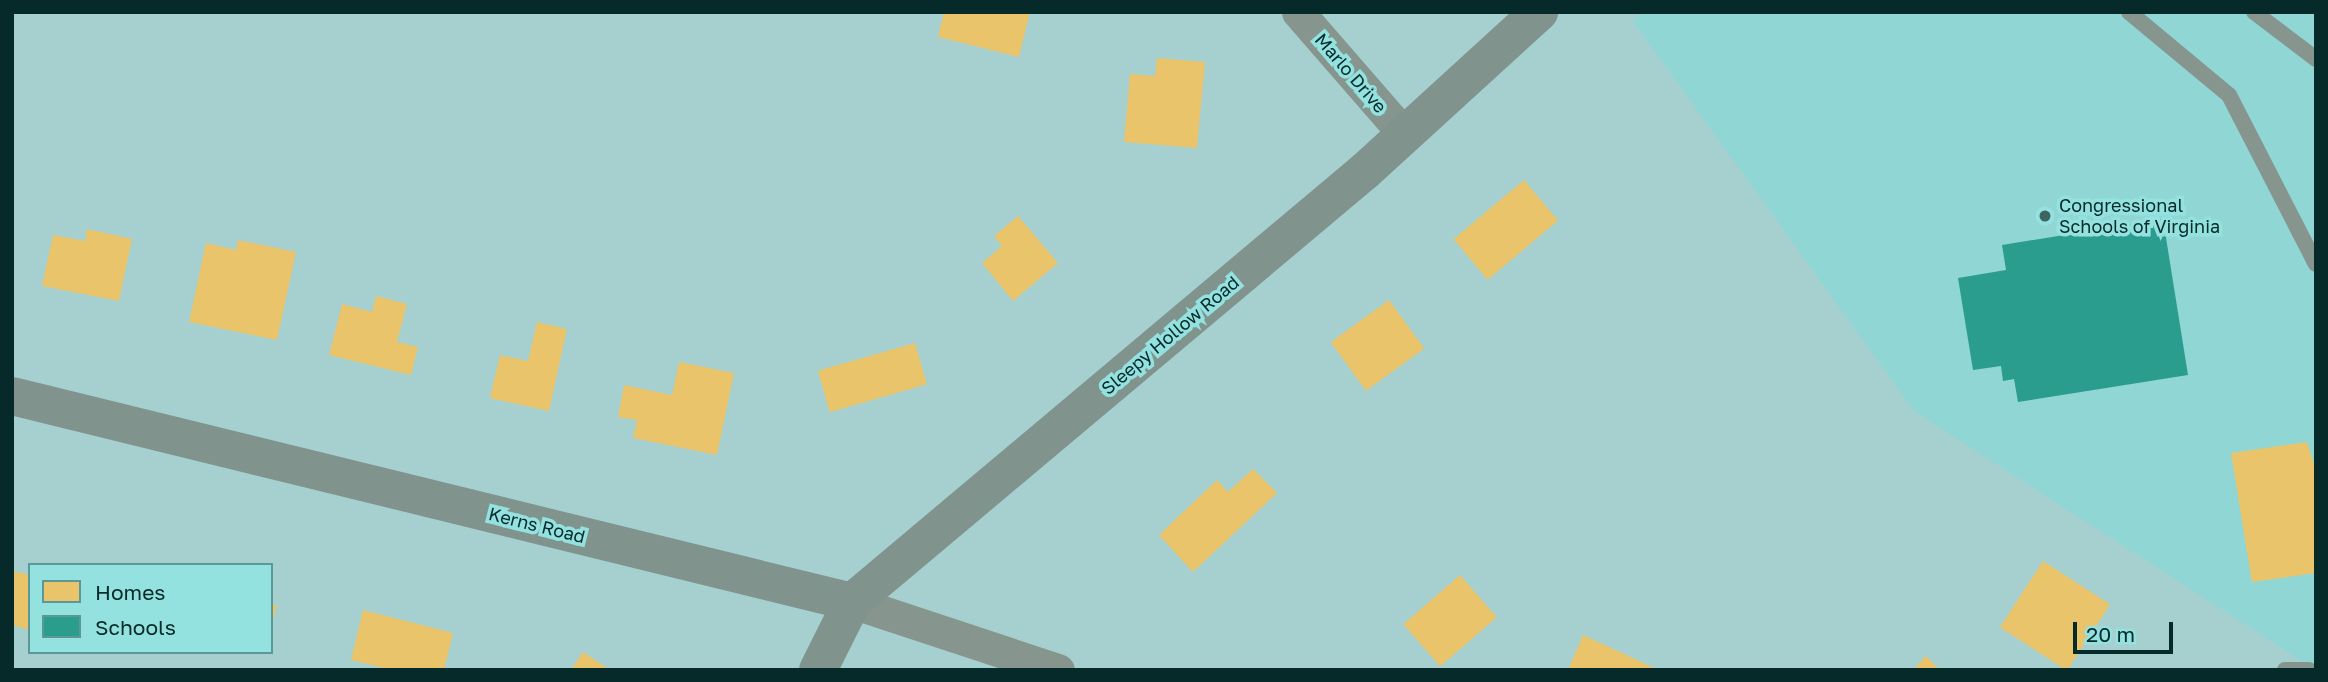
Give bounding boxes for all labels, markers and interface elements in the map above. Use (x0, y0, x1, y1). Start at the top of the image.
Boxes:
street label: Marlo Drive (1311, 29, 1391, 117)
place label: Congressional Schools of Virginia (2059, 195, 2220, 238)
marker: Congressional Schools of Virginia (2037, 208, 2053, 224)
street label: Sleepy Hollow Road (1097, 271, 1243, 399)
street label: Kerns Road (486, 503, 588, 547)
legend (28, 563, 273, 654)
text: Homes (95, 579, 165, 605)
scale bar (2076, 608, 2176, 652)
text: Schools (95, 614, 176, 640)
text: 20 m (2086, 621, 2135, 647)

